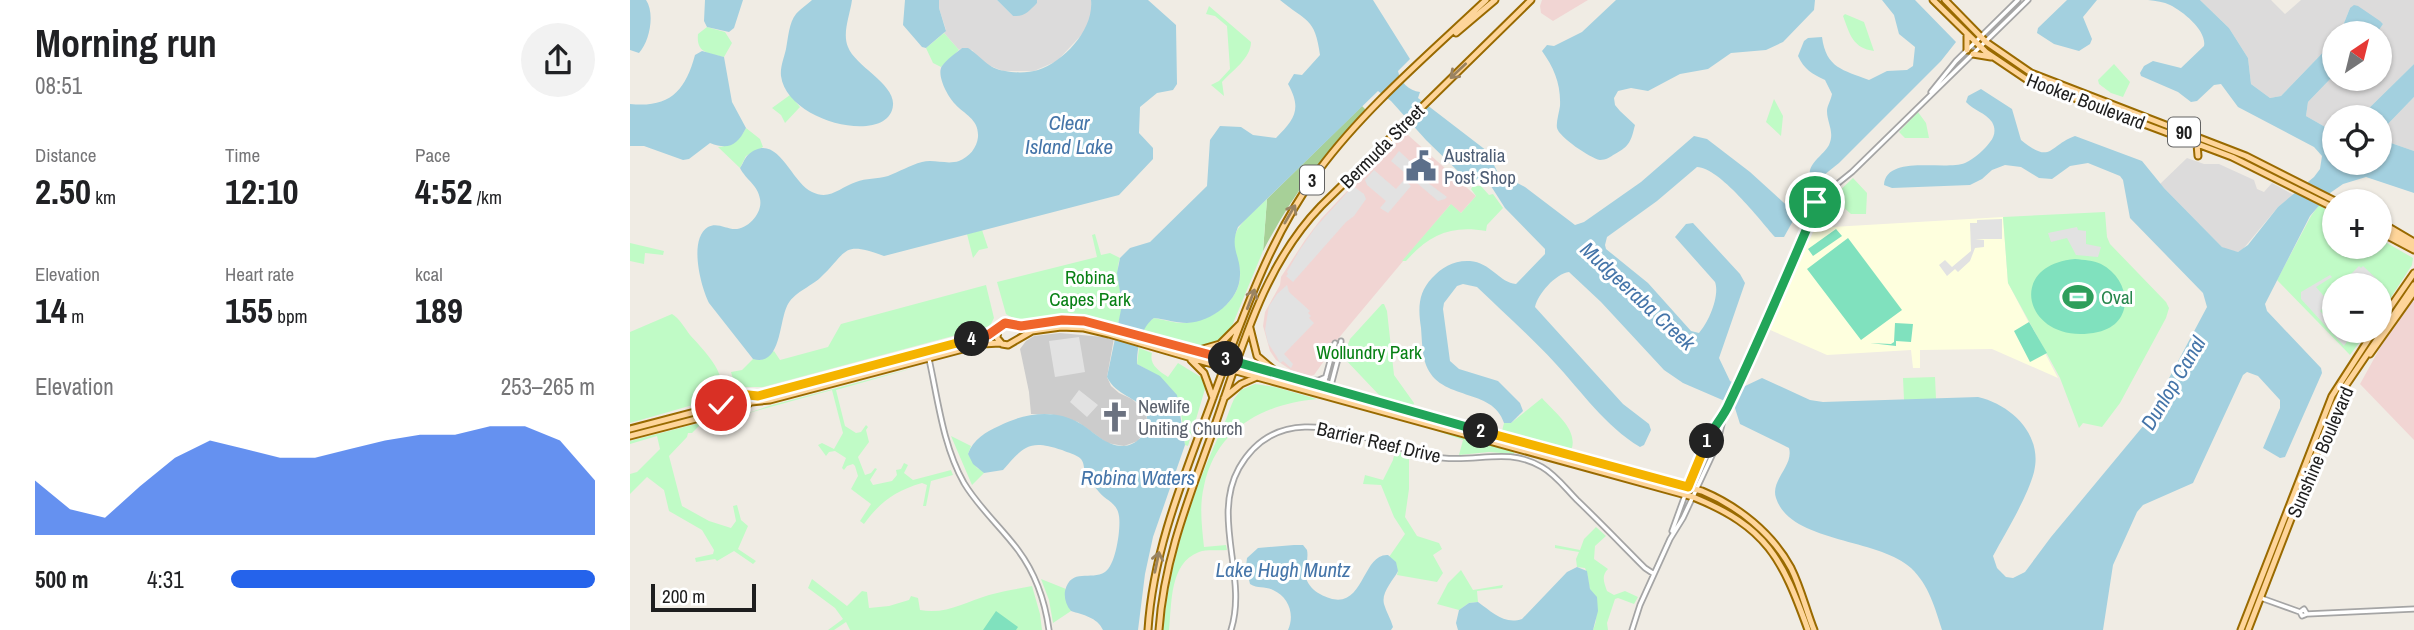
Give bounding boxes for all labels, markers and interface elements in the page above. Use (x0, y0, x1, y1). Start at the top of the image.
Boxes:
text: Morning run (35, 18, 217, 69)
north arrow (2322, 21, 2392, 91)
map controls (2322, 21, 2392, 343)
button: share (521, 23, 595, 97)
one-way arrow (1450, 62, 1467, 79)
street label: Hooker Boulevard (2023, 67, 2149, 135)
text: 08:51 (35, 70, 82, 101)
street label: Bermuda Street (1334, 98, 1430, 194)
button: locate (2322, 105, 2392, 175)
water label: Clear Island Lake (1025, 108, 1113, 161)
road number: 90 (2168, 118, 2200, 146)
text: Distance (35, 142, 96, 168)
text: Time (225, 142, 260, 168)
text: Pace (415, 142, 451, 168)
place label: Australia Post Shop (1443, 142, 1516, 190)
public building icon: Australia Post Shop (1404, 149, 1438, 183)
road number: 3 (1300, 166, 1324, 195)
text: 2.50 (35, 168, 91, 215)
text: 12:10 (225, 168, 298, 215)
text: 4:52 (415, 168, 472, 215)
pin (1785, 172, 1845, 232)
icon: arrive (1796, 183, 1834, 221)
text: km (91, 184, 116, 210)
text: /km (472, 184, 502, 210)
button: + (2322, 189, 2392, 259)
one-way arrow (1284, 204, 1298, 224)
water label: Mudgeeraba Creek (1574, 235, 1703, 358)
text: Elevation (35, 261, 100, 287)
text: Heart rate (225, 261, 294, 287)
text: kcal (415, 261, 443, 287)
park label: Robina Capes Park (1049, 264, 1131, 312)
button: − (2322, 273, 2392, 343)
sports icon: Oval (2061, 280, 2095, 314)
place label: Oval (2101, 284, 2133, 310)
text: 14 (35, 287, 67, 334)
text: 155 (225, 287, 273, 334)
text: 189 (415, 287, 463, 334)
one-way arrow (1245, 288, 1258, 310)
text: m (67, 303, 84, 329)
text: bpm (273, 303, 308, 329)
pin: 4 (954, 322, 990, 356)
text: 4 (967, 325, 976, 351)
water label: Dunlop Canal (2134, 330, 2213, 435)
park label: Wollundry Park (1316, 339, 1422, 365)
pin: 3 (1208, 342, 1244, 376)
text: 3 (1221, 345, 1230, 371)
text: Elevation (35, 371, 114, 402)
text: 253–265 m (501, 371, 595, 402)
pin (691, 375, 751, 435)
street label: Sunshine Boulevard (2281, 382, 2359, 522)
icon: check (702, 386, 740, 424)
place label: Newlife Uniting Church (1138, 393, 1243, 441)
church icon: Newlife Uniting Church (1098, 400, 1132, 434)
pin: 2 (1464, 414, 1498, 448)
street label: Barrier Reef Drive (1314, 415, 1444, 469)
text: 2 (1476, 417, 1485, 443)
pin: 1 (1690, 424, 1724, 458)
text: 1 (1702, 427, 1711, 453)
water label: Robina Waters (1081, 463, 1196, 492)
one-way arrow (1150, 551, 1164, 574)
water label: Lake Hugh Muntz (1216, 555, 1351, 584)
text: 500 m (35, 564, 88, 595)
text: 4:31 (147, 564, 184, 595)
scale bar (651, 581, 756, 613)
text: 200 m (662, 583, 705, 609)

